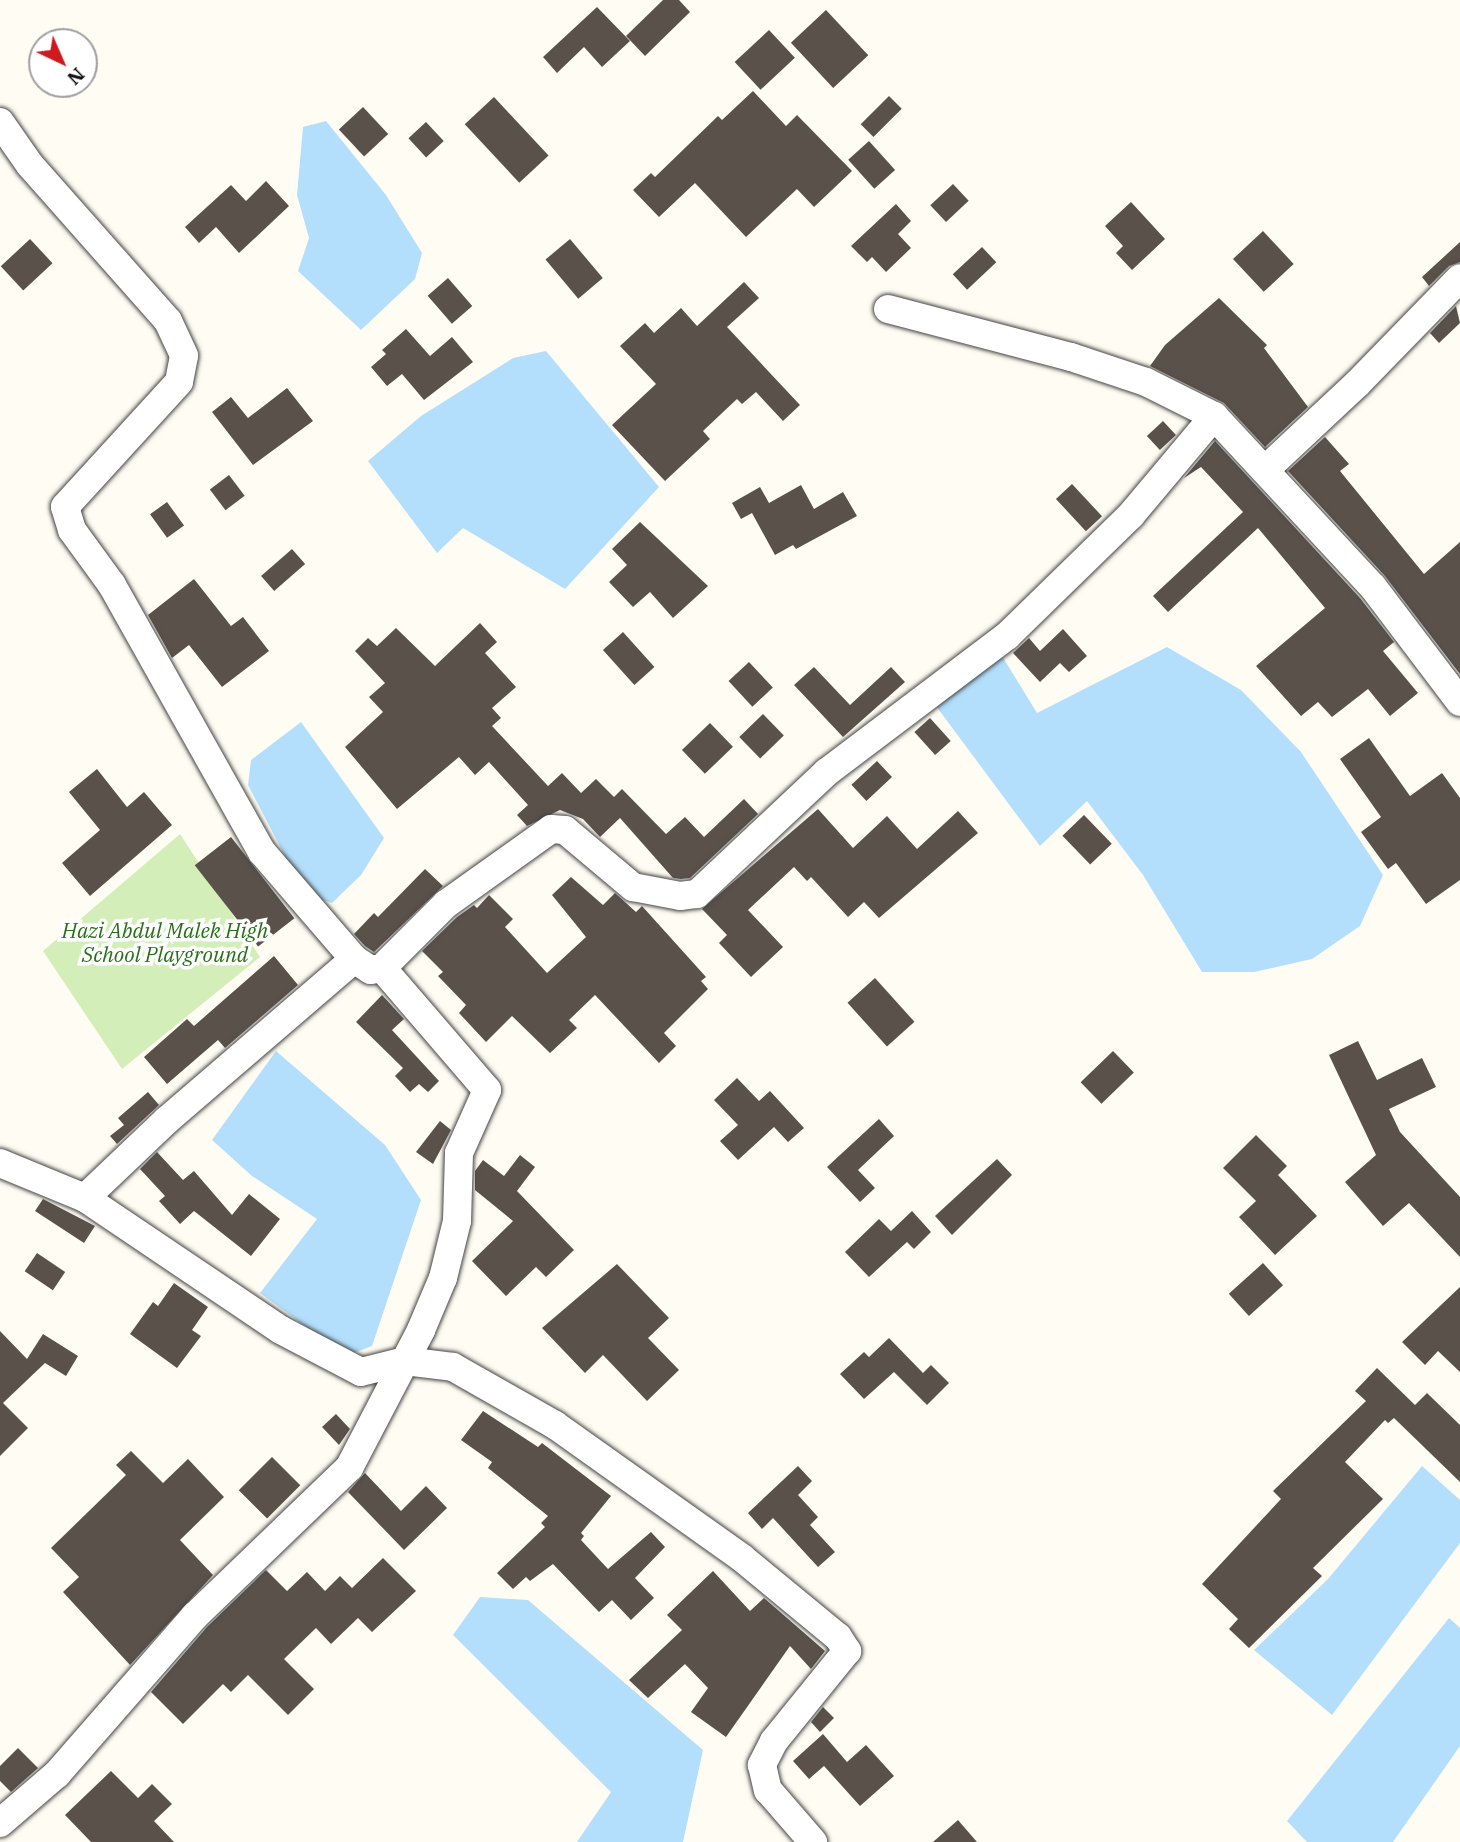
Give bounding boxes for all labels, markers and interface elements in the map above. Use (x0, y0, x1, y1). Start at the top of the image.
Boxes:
north arrow (28, 28, 98, 98)
text: N (62, 63, 90, 91)
park label: Hazi Abdul Malek High School Playground (62, 917, 268, 967)

